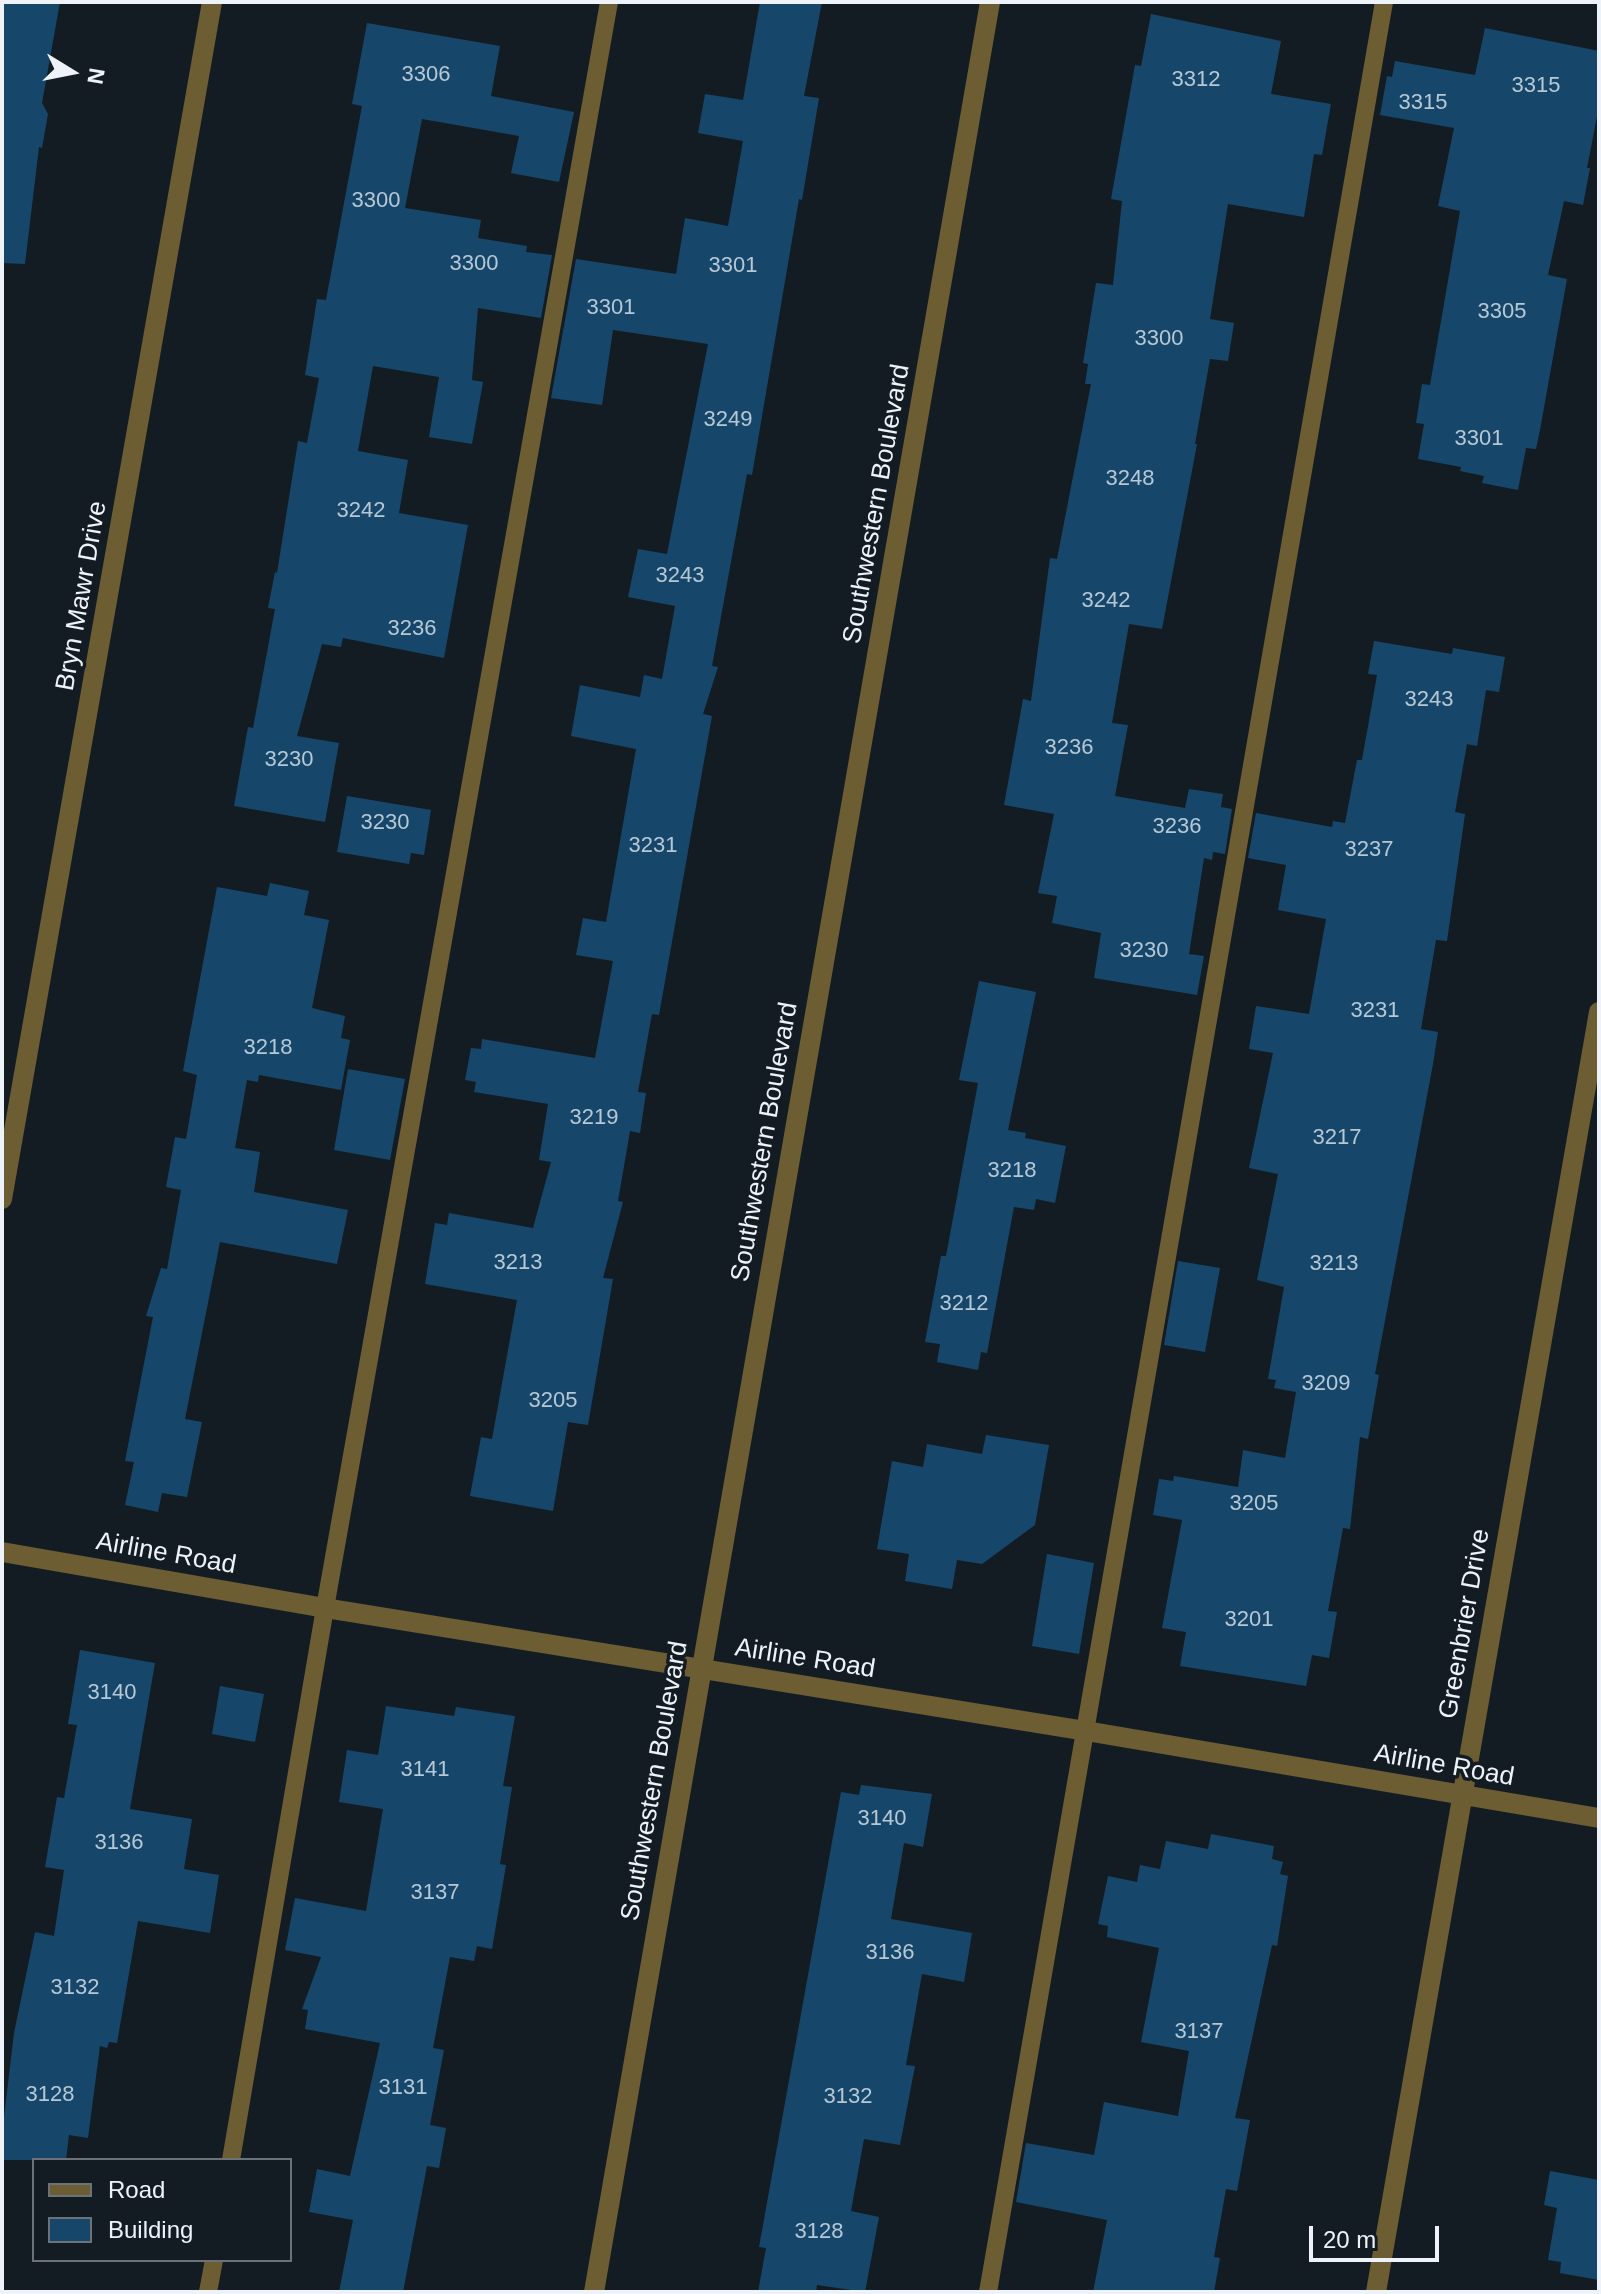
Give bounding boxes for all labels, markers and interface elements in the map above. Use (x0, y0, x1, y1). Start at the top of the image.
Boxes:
north arrow (32, 32, 112, 112)
house number: 3306 (402, 62, 450, 88)
text: N (82, 66, 110, 86)
house number: 3312 (1172, 67, 1220, 93)
house number: 3315 (1512, 73, 1560, 99)
house number: 3315 (1399, 90, 1447, 116)
house number: 3300 (352, 188, 400, 214)
house number: 3300 (450, 251, 498, 277)
house number: 3301 (709, 253, 757, 279)
house number: 3301 (587, 295, 635, 321)
house number: 3305 (1478, 299, 1526, 325)
house number: 3300 (1135, 326, 1183, 352)
street label: Southwestern Boulevard (837, 362, 917, 646)
house number: 3249 (704, 407, 752, 433)
house number: 3301 (1455, 426, 1503, 452)
house number: 3248 (1106, 466, 1154, 492)
house number: 3242 (337, 498, 385, 524)
street label: Bryn Mawr Drive (50, 499, 114, 693)
house number: 3243 (656, 563, 704, 589)
house number: 3242 (1082, 588, 1130, 614)
house number: 3236 (388, 616, 436, 642)
house number: 3243 (1405, 687, 1453, 713)
house number: 3236 (1045, 735, 1093, 761)
house number: 3230 (265, 747, 313, 773)
house number: 3230 (361, 810, 409, 836)
house number: 3236 (1153, 814, 1201, 840)
house number: 3231 (629, 833, 677, 859)
house number: 3237 (1345, 837, 1393, 863)
house number: 3230 (1120, 938, 1168, 964)
house number: 3231 (1351, 998, 1399, 1024)
street label: Southwestern Boulevard (725, 1000, 805, 1284)
house number: 3218 (244, 1035, 292, 1061)
house number: 3219 (570, 1105, 618, 1131)
house number: 3217 (1313, 1125, 1361, 1151)
house number: 3218 (988, 1158, 1036, 1184)
house number: 3213 (494, 1250, 542, 1276)
house number: 3213 (1310, 1251, 1358, 1277)
house number: 3212 (940, 1291, 988, 1317)
house number: 3209 (1302, 1371, 1350, 1397)
house number: 3205 (529, 1388, 577, 1414)
house number: 3205 (1230, 1491, 1278, 1517)
street label: Airline Road (94, 1526, 238, 1582)
street label: Greenbrier Drive (1433, 1527, 1497, 1721)
house number: 3201 (1225, 1607, 1273, 1633)
street label: Airline Road (733, 1633, 877, 1685)
street label: Southwestern Boulevard (615, 1639, 695, 1923)
house number: 3140 (88, 1680, 136, 1706)
street label: Airline Road (1372, 1738, 1516, 1794)
house number: 3141 (401, 1757, 449, 1783)
house number: 3140 (858, 1806, 906, 1832)
house number: 3136 (95, 1830, 143, 1856)
house number: 3137 (411, 1880, 459, 1906)
house number: 3136 (866, 1940, 914, 1966)
house number: 3132 (51, 1975, 99, 2001)
house number: 3137 (1175, 2019, 1223, 2045)
house number: 3131 (379, 2075, 427, 2101)
house number: 3128 (26, 2082, 74, 2108)
house number: 3132 (824, 2084, 872, 2110)
legend (32, 2158, 292, 2262)
text: Road (108, 2176, 165, 2203)
scale bar (1313, 2210, 1443, 2260)
text: Building (108, 2216, 193, 2243)
house number: 3128 (795, 2219, 843, 2245)
text: 20 m (1323, 2226, 1376, 2253)

